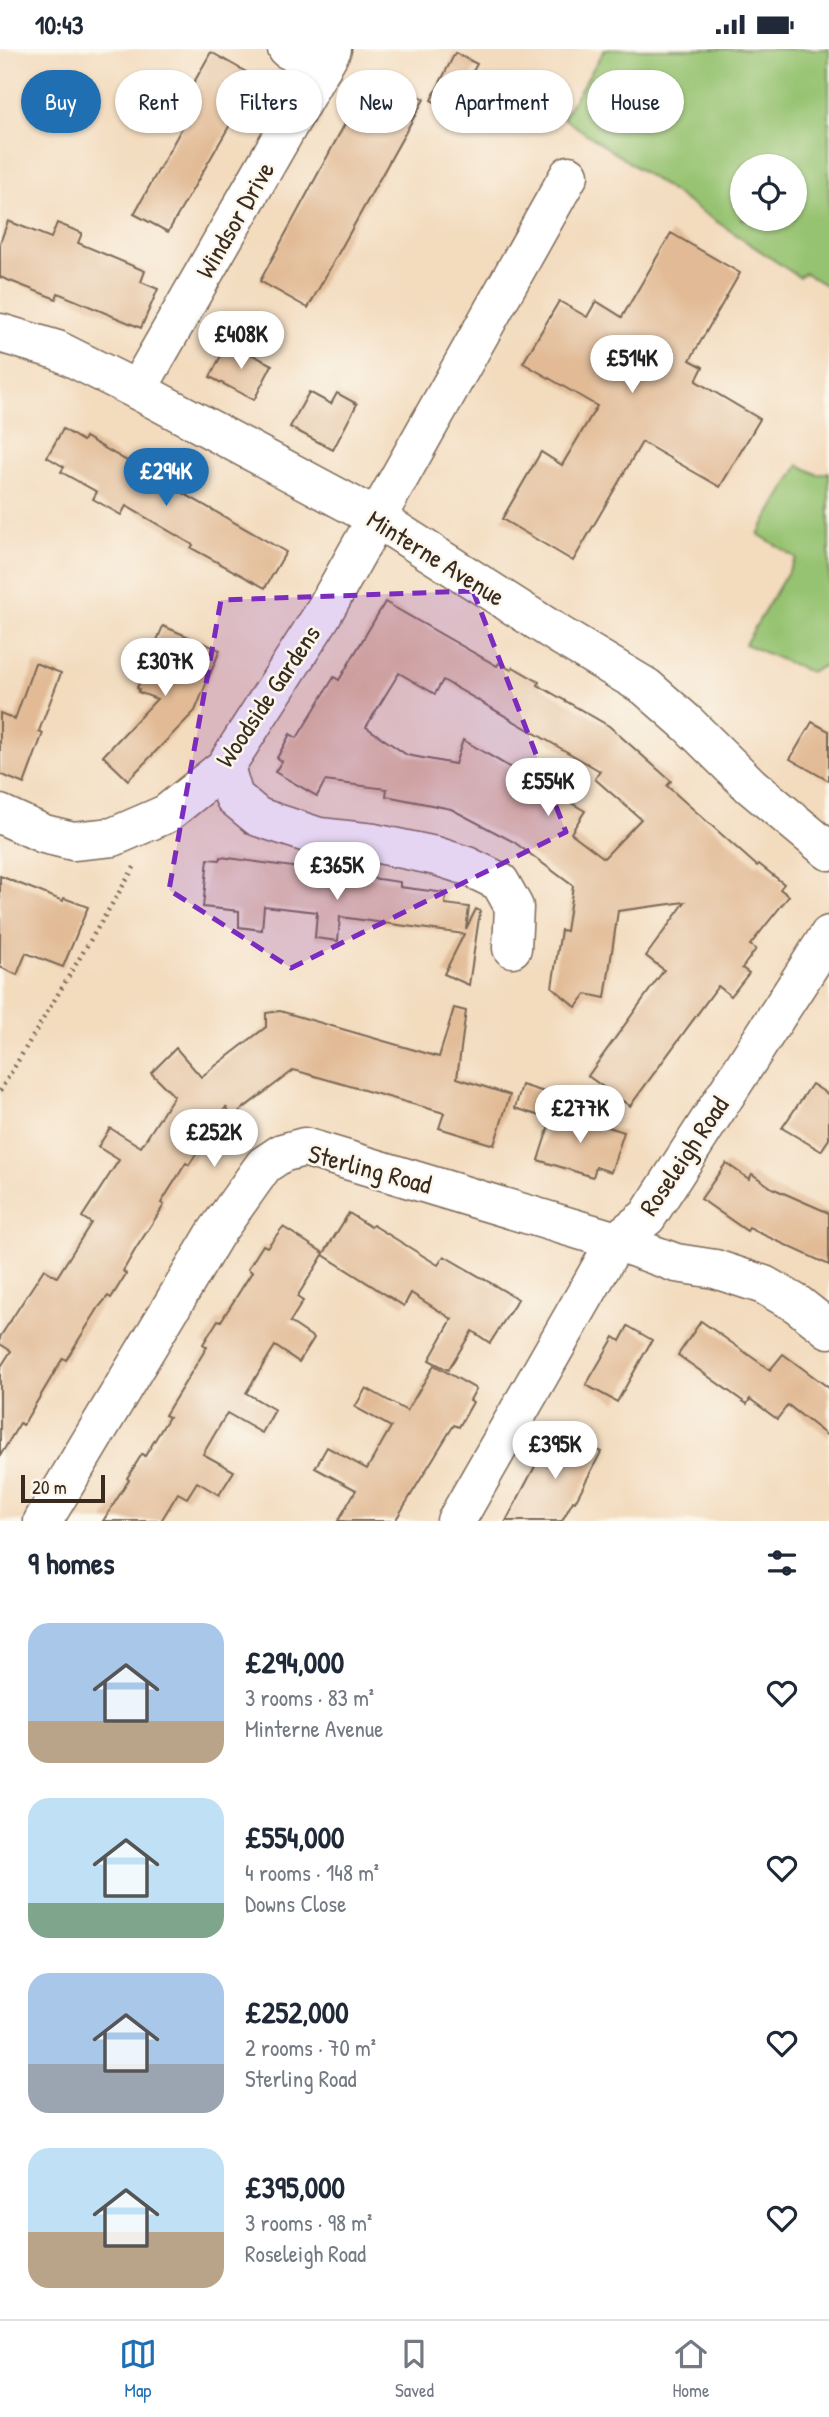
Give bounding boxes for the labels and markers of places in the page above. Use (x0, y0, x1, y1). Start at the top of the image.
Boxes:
pin: £408K (192, 311, 290, 371)
pin: £514K (583, 335, 681, 395)
pin: £294K (117, 449, 215, 508)
pin: £307K (116, 639, 214, 698)
pin: £554K (499, 759, 597, 818)
pin: £365K (288, 843, 386, 902)
pin: £277K (531, 1085, 629, 1145)
pin: £252K (165, 1109, 263, 1169)
pin: £395K (506, 1421, 604, 1481)

